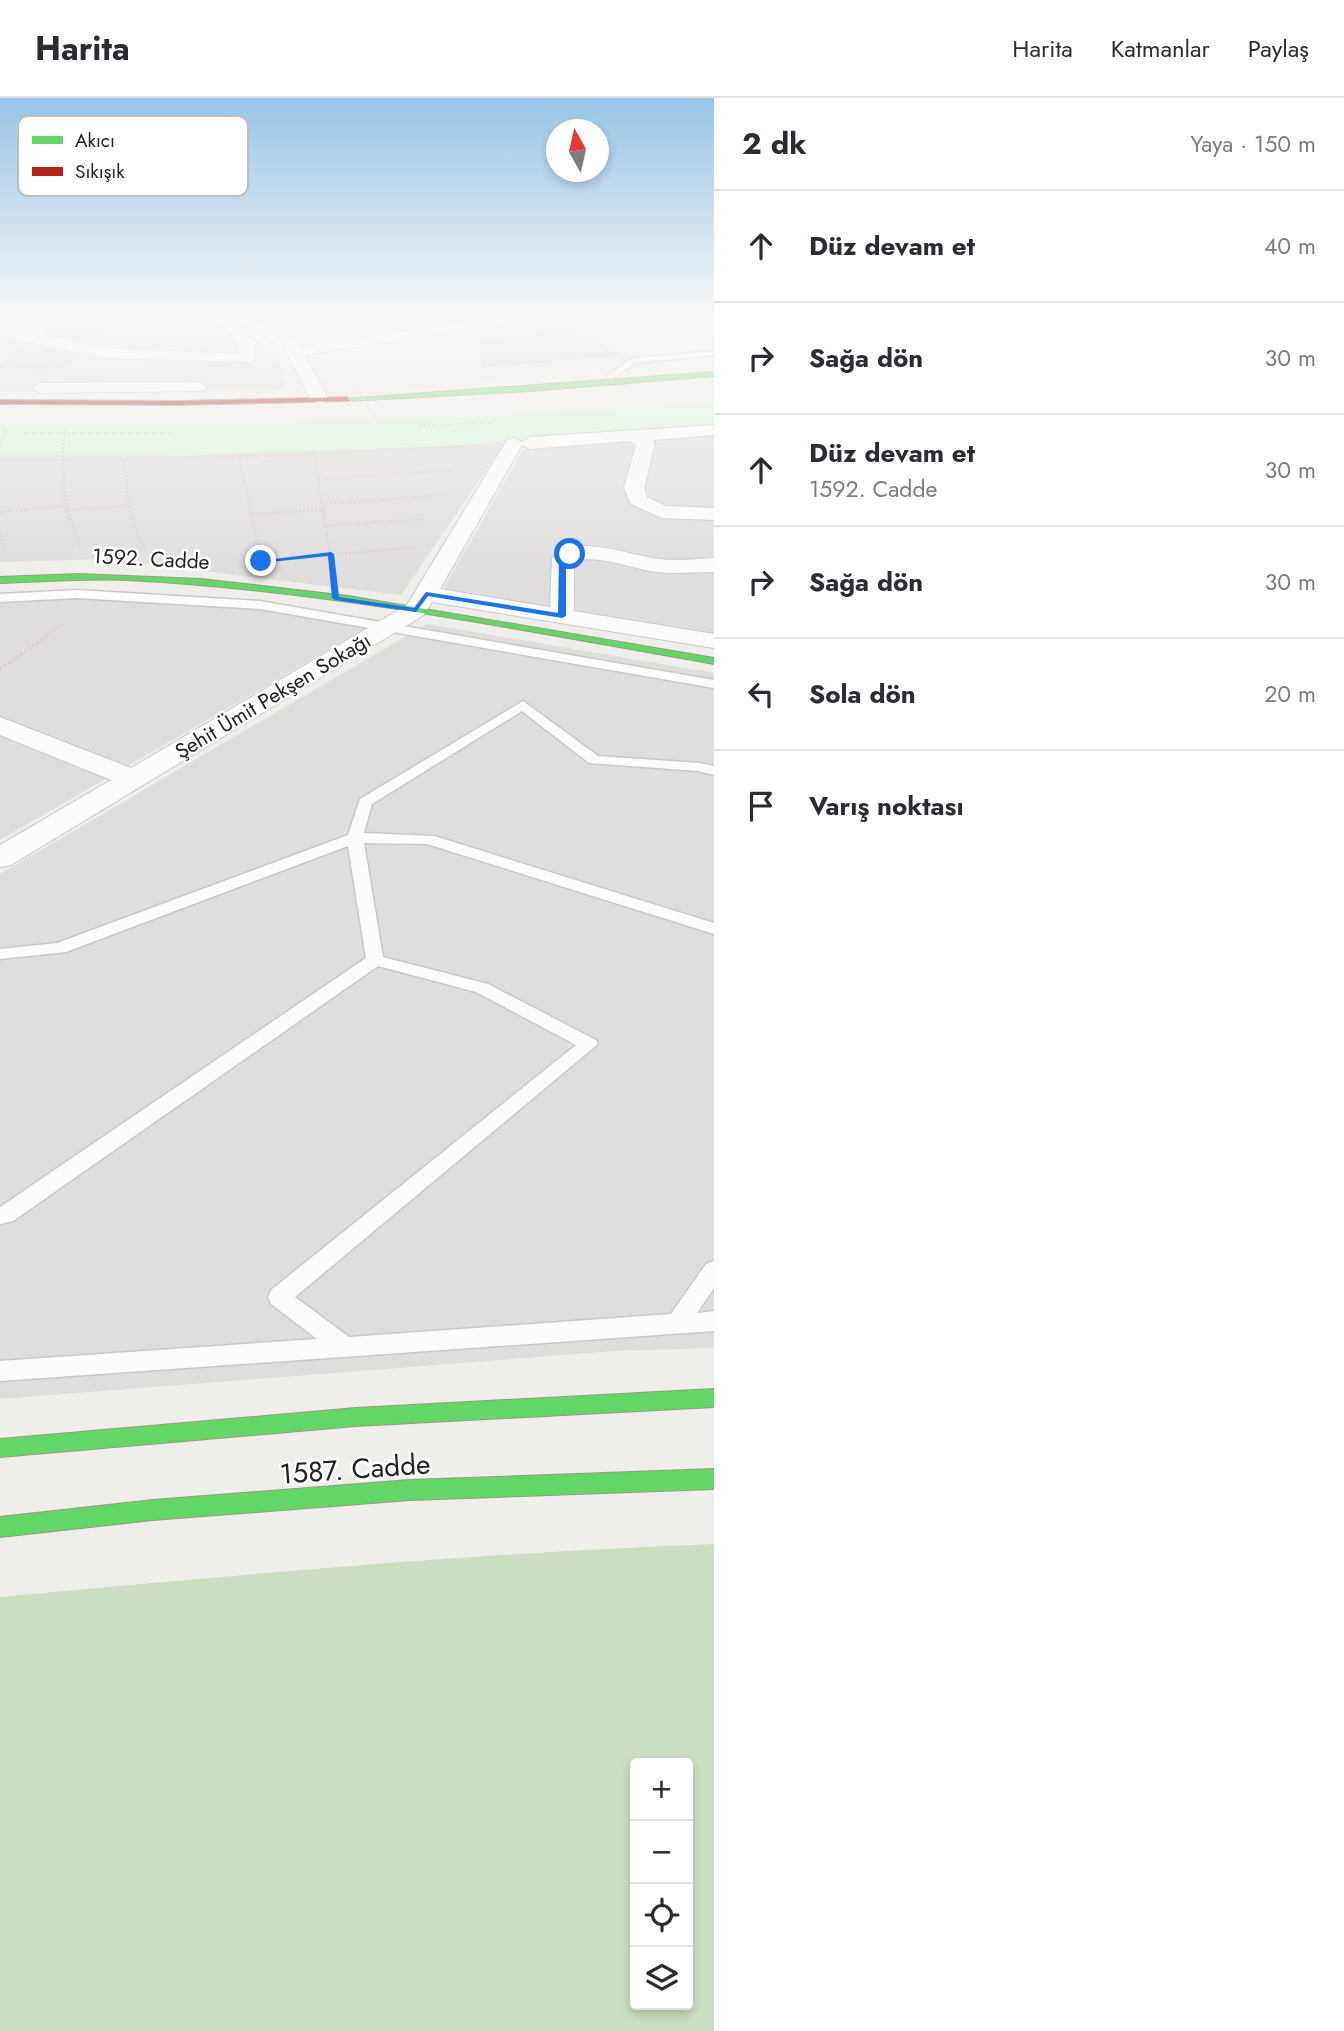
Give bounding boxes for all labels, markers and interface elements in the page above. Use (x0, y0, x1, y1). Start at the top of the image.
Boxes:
text: Harita (35, 25, 130, 72)
text: Harita (1012, 31, 1073, 66)
text: Katmanlar (1111, 31, 1210, 66)
text: Paylaş (1248, 31, 1309, 66)
legend (18, 116, 248, 196)
north arrow (546, 119, 609, 182)
text: 2 dk (742, 122, 807, 165)
text: Akıcı (75, 127, 115, 154)
text: Yaya · 150 m (1191, 127, 1316, 161)
text: Sıkışık (75, 158, 125, 185)
icon: ahead (742, 227, 780, 265)
text: Düz devam et (809, 227, 975, 265)
text: 40 m (1264, 229, 1316, 263)
icon: right (742, 339, 780, 377)
text: Sağa dön (809, 339, 923, 377)
text: 30 m (1265, 341, 1316, 375)
text: Düz devam et (809, 434, 975, 472)
icon: ahead (742, 451, 780, 489)
text: 30 m (1265, 453, 1316, 487)
text: 1592. Cadde (809, 472, 937, 506)
route start (554, 538, 585, 569)
street label: 1592. Cadde (92, 541, 210, 577)
route end (245, 545, 276, 576)
icon: right (742, 563, 780, 601)
text: Sağa dön (809, 563, 923, 601)
text: 30 m (1265, 565, 1316, 599)
street label: Şehit Ümit Pekşen Sokağı (169, 626, 377, 766)
icon: left (742, 675, 780, 713)
text: Sola dön (809, 675, 916, 713)
text: 20 m (1264, 677, 1316, 711)
icon: arrive (742, 787, 780, 825)
text: Varış noktası (809, 787, 964, 825)
street label: 1587. Cadde (278, 1443, 432, 1495)
map controls (630, 1758, 693, 2010)
button: + (630, 1758, 693, 1821)
button: − (630, 1821, 693, 1884)
button: locate (630, 1884, 693, 1947)
button: layers (630, 1947, 693, 2010)

